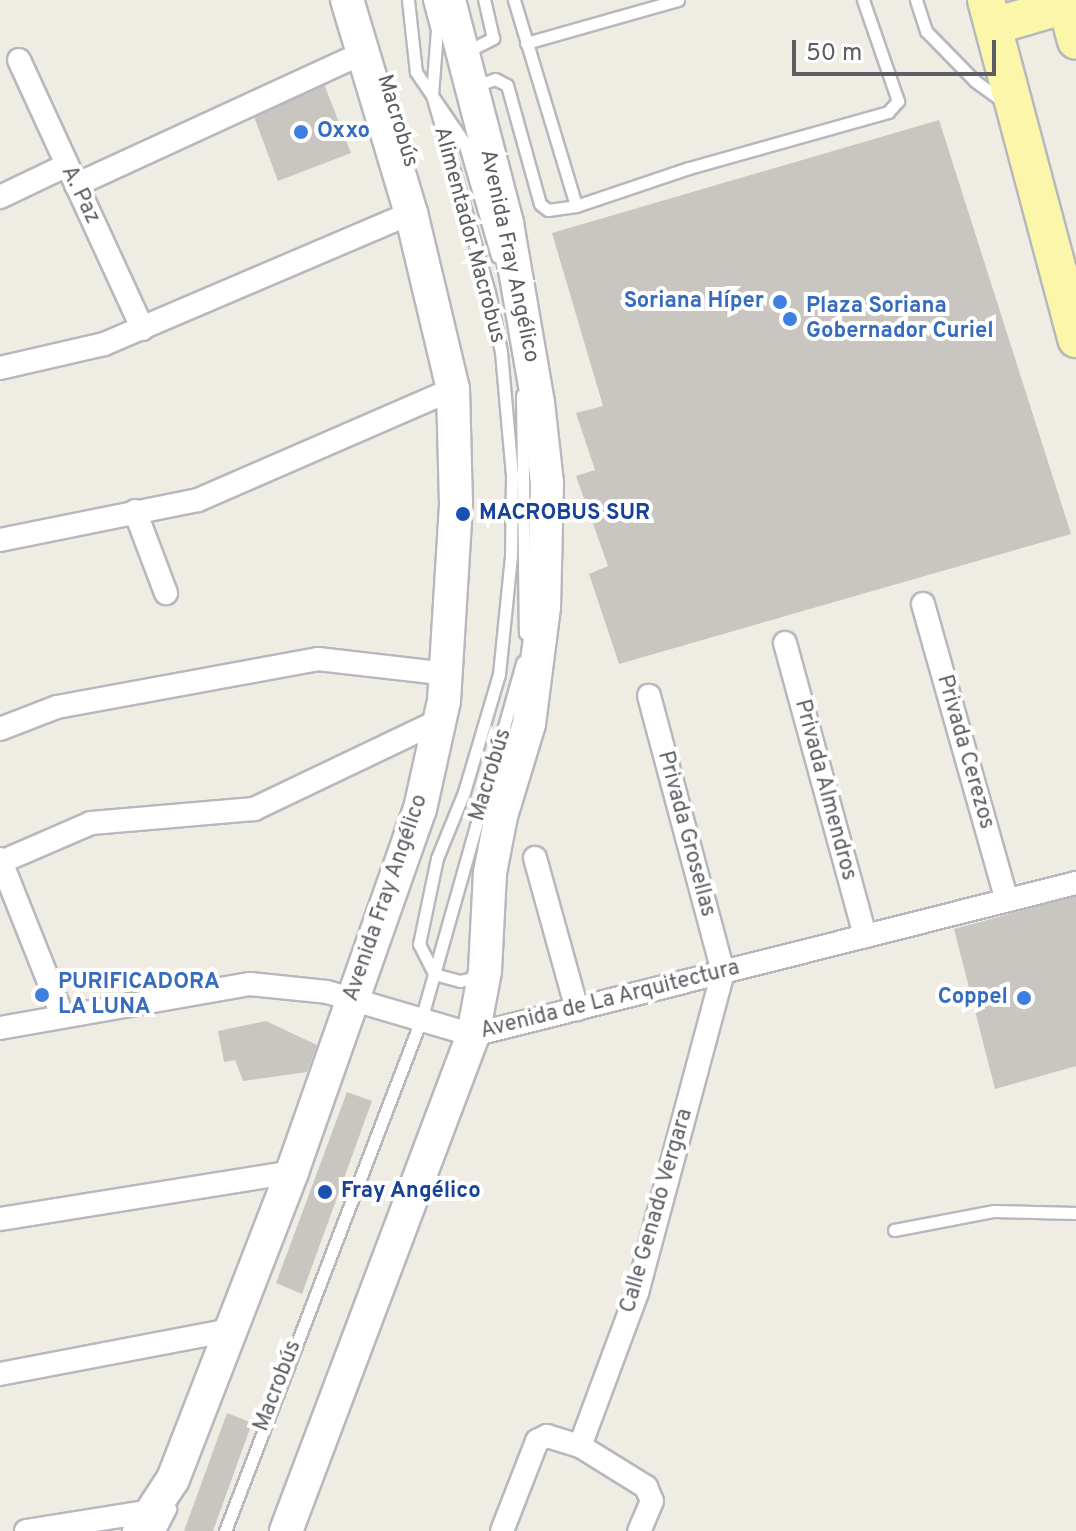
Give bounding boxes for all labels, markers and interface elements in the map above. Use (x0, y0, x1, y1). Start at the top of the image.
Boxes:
scale bar (796, 24, 1000, 74)
text: 50 m (806, 39, 862, 69)
street label: Macrobús (370, 72, 424, 170)
place label: Oxxo (317, 119, 370, 145)
marker: Oxxo (292, 123, 310, 141)
street label: Alimentador Macrobus (427, 124, 511, 346)
street label: Avenida Fray Angélico (473, 147, 545, 365)
street label: A. Paz (55, 162, 105, 228)
place label: Soriana Híper (624, 289, 764, 315)
marker: Soriana Híper (771, 293, 789, 311)
place label: Plaza Soriana Gobernador Curiel (806, 293, 994, 344)
marker: Plaza Soriana Gobernador Curiel (781, 310, 799, 328)
place label: MACROBUS SUR (479, 501, 650, 527)
marker: MACROBUS SUR (454, 505, 472, 523)
street label: Privada Cerezos (930, 672, 1000, 832)
street label: Privada Almendros (788, 696, 862, 884)
street label: Macrobús (464, 726, 518, 824)
street label: Privada Grosellas (651, 748, 721, 920)
street label: Avenida Fray Angélico (338, 791, 434, 1005)
street label: Avenida de La Arquitectura (477, 955, 743, 1045)
place label: PURIFICADORA LA LUNA (58, 969, 220, 1020)
place label: Coppel (938, 985, 1008, 1011)
marker: PURIFICADORA LA LUNA (33, 986, 51, 1004)
marker: Coppel (1015, 989, 1033, 1007)
street label: Calle Genado Vergara (615, 1105, 699, 1317)
place label: Fray Angélico (341, 1179, 482, 1205)
marker: Fray Angélico (316, 1183, 334, 1201)
street label: Macrobús (249, 1337, 307, 1435)

